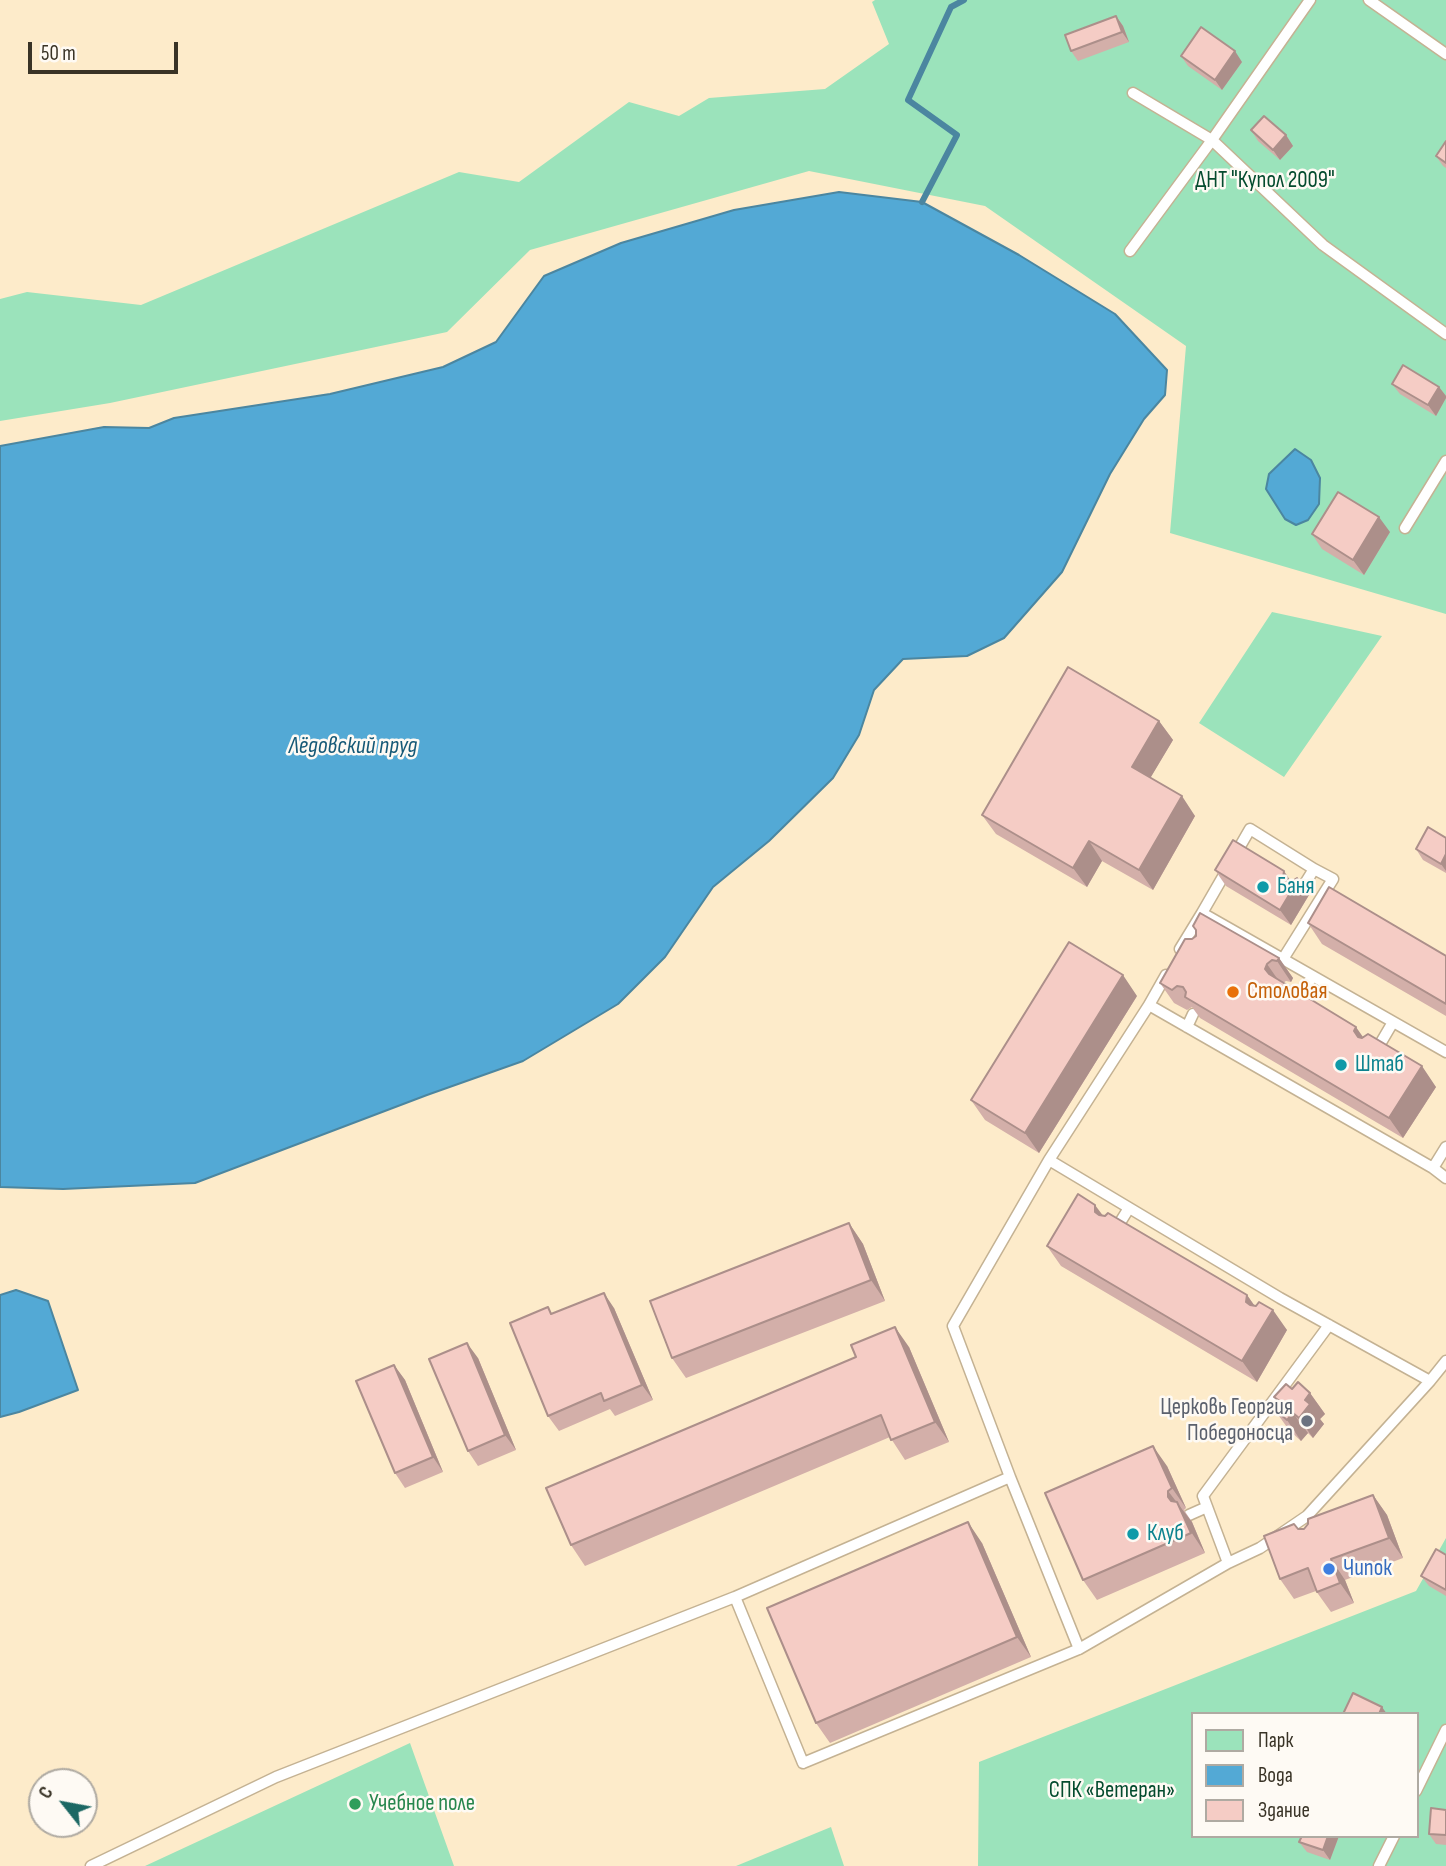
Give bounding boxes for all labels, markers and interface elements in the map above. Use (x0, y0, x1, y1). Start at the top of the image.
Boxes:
scale bar (32, 28, 182, 72)
text: 50 m (41, 41, 76, 66)
park label: ДНТ "Купол 2009" (1195, 167, 1335, 195)
water label: Лёдовский пруд (289, 733, 417, 761)
place label: Баня (1277, 873, 1314, 901)
marker: Баня (1255, 879, 1271, 895)
place label: Столовая (1247, 978, 1327, 1006)
marker: Столовая (1225, 984, 1241, 1000)
place label: Штаб (1355, 1051, 1404, 1079)
marker: Штаб (1333, 1057, 1349, 1073)
place label: Церковь Георгия Победоносца (1160, 1394, 1293, 1448)
marker: Церковь Георгия Победоносца (1299, 1413, 1315, 1429)
place label: Клуб (1147, 1520, 1184, 1548)
marker: Клуб (1125, 1526, 1141, 1542)
place label: Чипок (1343, 1555, 1392, 1583)
marker: Чипок (1321, 1561, 1337, 1577)
legend (1190, 1712, 1418, 1838)
text: Парк (1258, 1728, 1293, 1753)
text: Вода (1258, 1763, 1293, 1788)
north arrow (28, 1768, 98, 1838)
park label: СПК «Ветеран» (1049, 1777, 1175, 1805)
text: С (34, 1783, 59, 1803)
place label: Учебное поле (369, 1790, 475, 1818)
marker: Учебное поле (347, 1796, 363, 1812)
text: Здание (1258, 1798, 1310, 1823)

